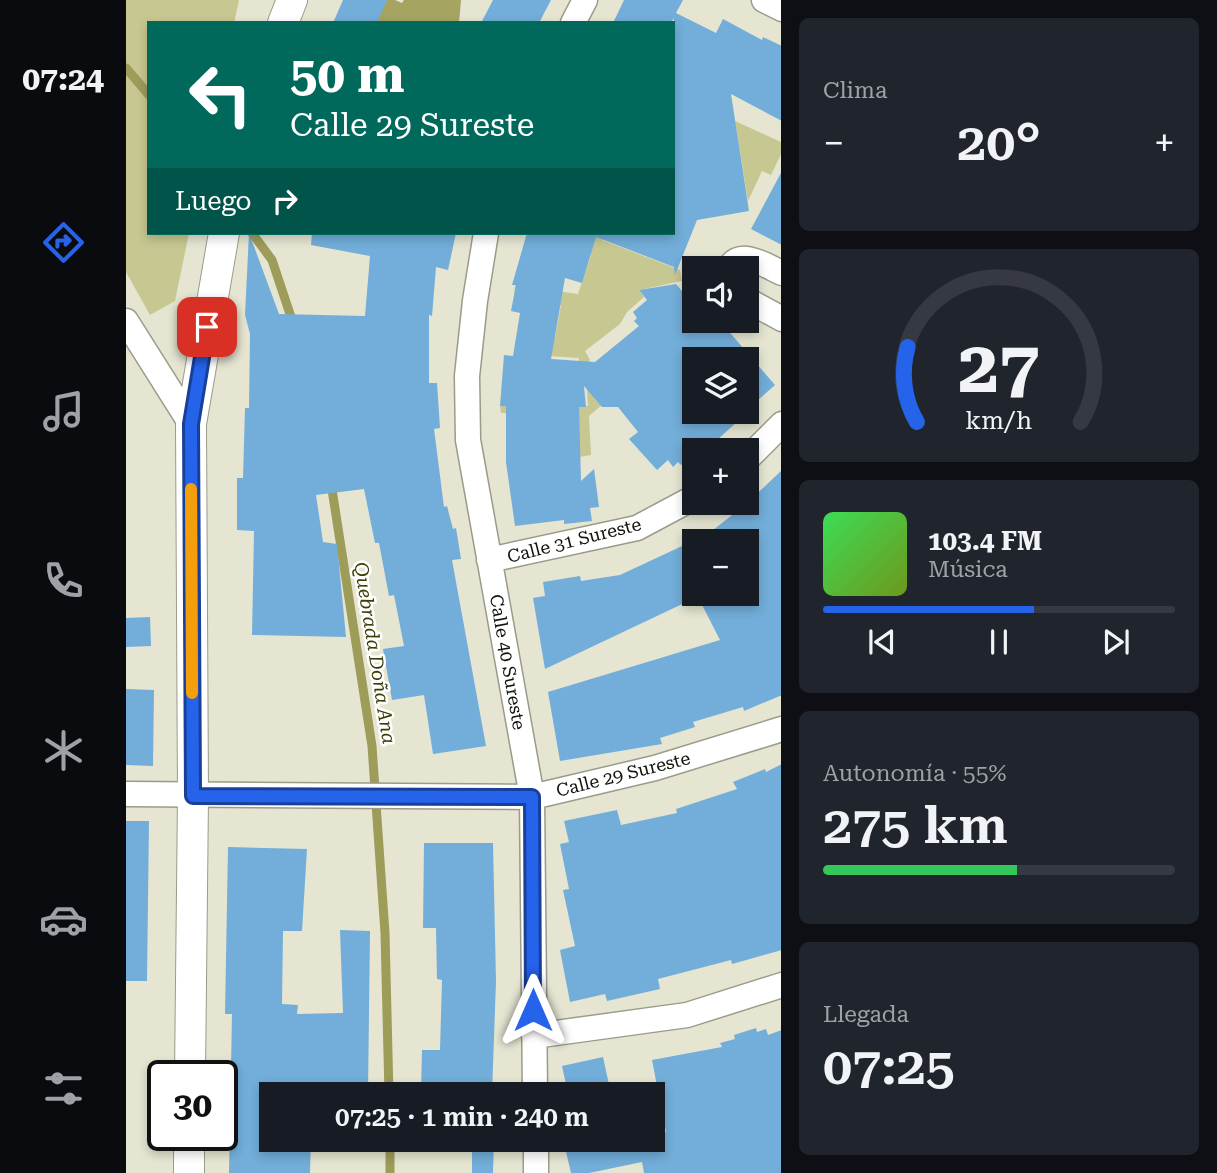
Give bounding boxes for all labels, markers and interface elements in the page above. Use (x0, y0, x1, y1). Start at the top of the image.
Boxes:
text: 50 m (290, 47, 405, 104)
icon: left (175, 49, 266, 140)
text: 07:24 (22, 60, 104, 98)
text: Clima (823, 77, 887, 104)
text: Calle 29 Sureste (290, 106, 534, 144)
text: 20° (957, 112, 1041, 173)
text: − (823, 121, 844, 165)
text: + (1154, 121, 1175, 165)
icon: right (266, 182, 304, 220)
text: Luego (175, 186, 252, 216)
icon: directions (39, 218, 88, 267)
map controls (682, 256, 759, 606)
button: sound (682, 256, 759, 333)
pin (177, 297, 237, 357)
icon: arrive (188, 308, 226, 346)
text: 27 (958, 325, 1040, 410)
button: layers (682, 347, 759, 424)
icon: music (39, 387, 88, 436)
text: km/h (966, 405, 1032, 434)
button: + (682, 438, 759, 515)
street label: Calle 31 Sureste (505, 513, 643, 567)
text: 103.4 FM (928, 526, 1042, 556)
button: − (682, 529, 759, 606)
icon: phone (39, 556, 88, 605)
text: Música (928, 556, 1008, 583)
water label: Quebrada Doña Ana (349, 561, 401, 745)
street label: Calle 40 Sureste (486, 592, 530, 732)
icon: previous (863, 623, 901, 661)
icon: pause (980, 623, 1018, 661)
icon: next (1097, 623, 1135, 661)
icon: climate (39, 726, 88, 775)
street label: Calle 29 Sureste (554, 747, 692, 801)
text: Autonomía · 55% (823, 760, 1007, 787)
text: 275 km (823, 795, 1008, 856)
icon: car (39, 895, 88, 944)
position arrow (496, 973, 570, 1047)
text: Llegada (823, 1001, 909, 1028)
text: 07:25 (823, 1036, 955, 1097)
speed limit sign: 30 (147, 1060, 238, 1151)
icon: filters (39, 1064, 88, 1113)
text: 07:25 · 1 min · 240 m (335, 1102, 589, 1132)

